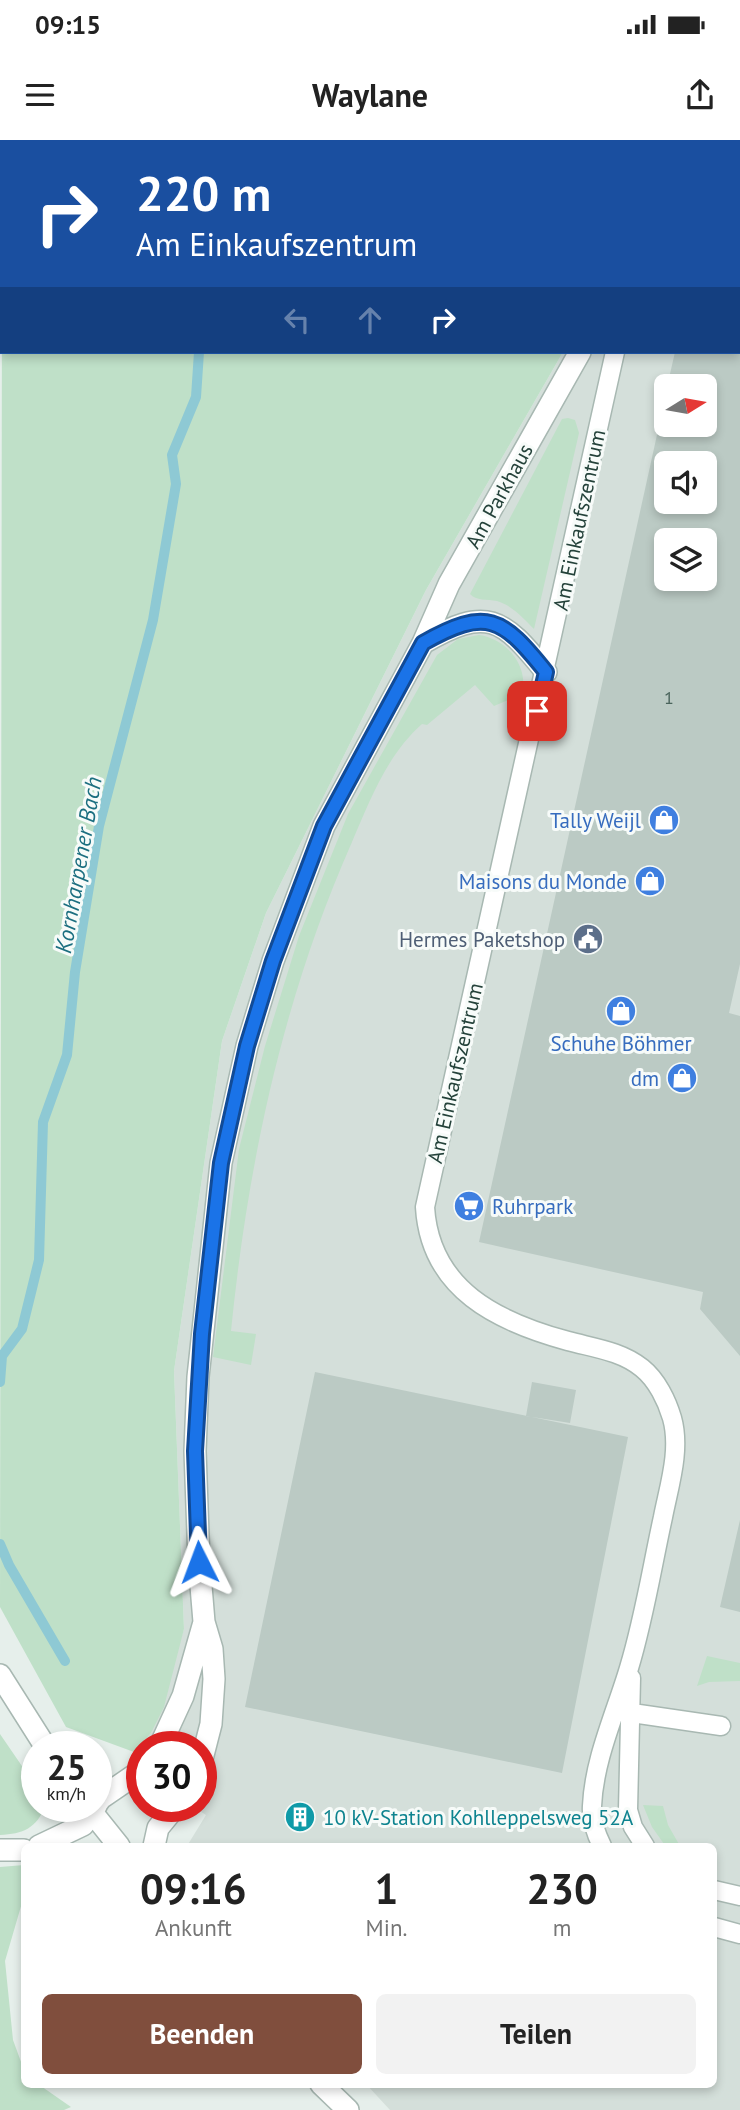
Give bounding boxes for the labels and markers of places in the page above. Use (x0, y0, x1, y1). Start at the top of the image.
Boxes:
pin (507, 681, 567, 741)
shop icon: Tally Weijl (647, 803, 681, 837)
place label: Tally Weijl (550, 807, 641, 834)
shop icon: Maisons du Monde (633, 864, 667, 898)
place label: Maisons du Monde (459, 868, 627, 895)
public building icon: Hermes Paketshop (571, 922, 605, 956)
place label: Hermes Paketshop (399, 926, 565, 953)
shop icon: Schuhe Böhmer (604, 994, 638, 1028)
place label: Schuhe Böhmer (550, 1030, 692, 1057)
shop icon: dm (665, 1061, 699, 1095)
place label: dm (631, 1065, 659, 1092)
supermarket icon: Ruhrpark (452, 1189, 486, 1223)
place label: Ruhrpark (492, 1193, 573, 1220)
building icon: 10 kV-Station Kohlleppelsweg 52A (283, 1800, 317, 1834)
place label: 10 kV-Station Kohlleppelsweg 52A (323, 1804, 634, 1831)

